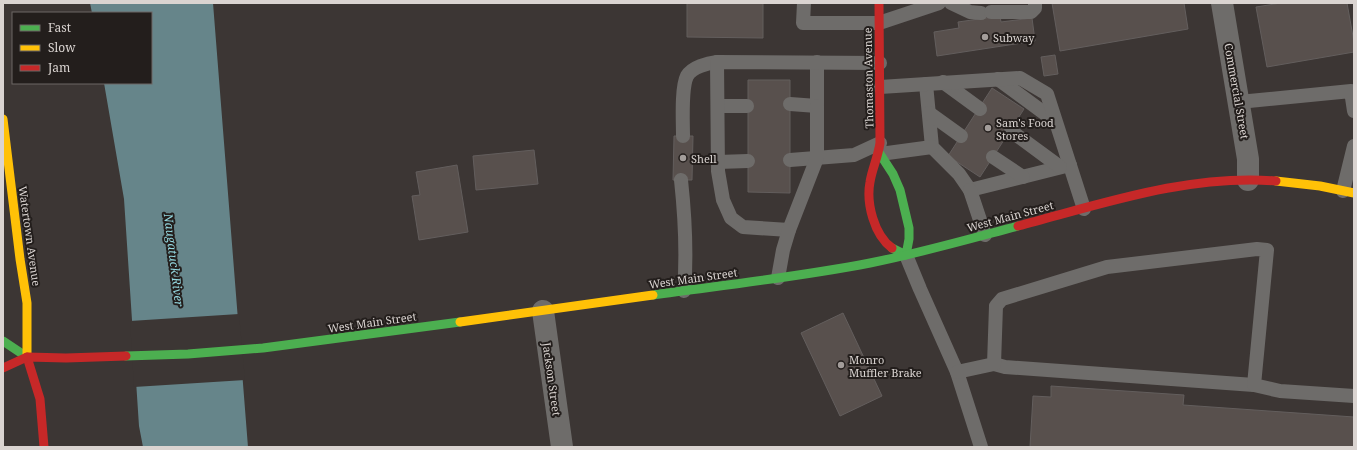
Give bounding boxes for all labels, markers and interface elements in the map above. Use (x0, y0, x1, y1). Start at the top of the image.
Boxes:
legend (12, 12, 152, 84)
text: Fast (48, 19, 71, 36)
street label: Thomaston Avenue (860, 27, 876, 129)
place label: Subway (993, 30, 1035, 45)
marker: Subway (980, 32, 990, 42)
text: Slow (48, 39, 76, 56)
street label: Commercial Street (1221, 42, 1253, 140)
text: Jam (47, 59, 70, 76)
place label: Sam's Food Stores (996, 115, 1054, 143)
marker: Sam's Food Stores (983, 123, 993, 133)
place label: Shell (691, 151, 717, 166)
marker: Shell (678, 153, 688, 163)
street label: Watertown Avenue (16, 185, 44, 287)
street label: West Main Street (965, 197, 1055, 235)
water label: Naugatuck River (160, 211, 188, 308)
street label: West Main Street (648, 264, 738, 292)
street label: West Main Street (327, 308, 417, 336)
street label: Jackson Street (539, 340, 565, 417)
place label: Monro Muffler Brake (849, 352, 922, 380)
marker: Monro Muffler Brake (836, 360, 846, 370)

